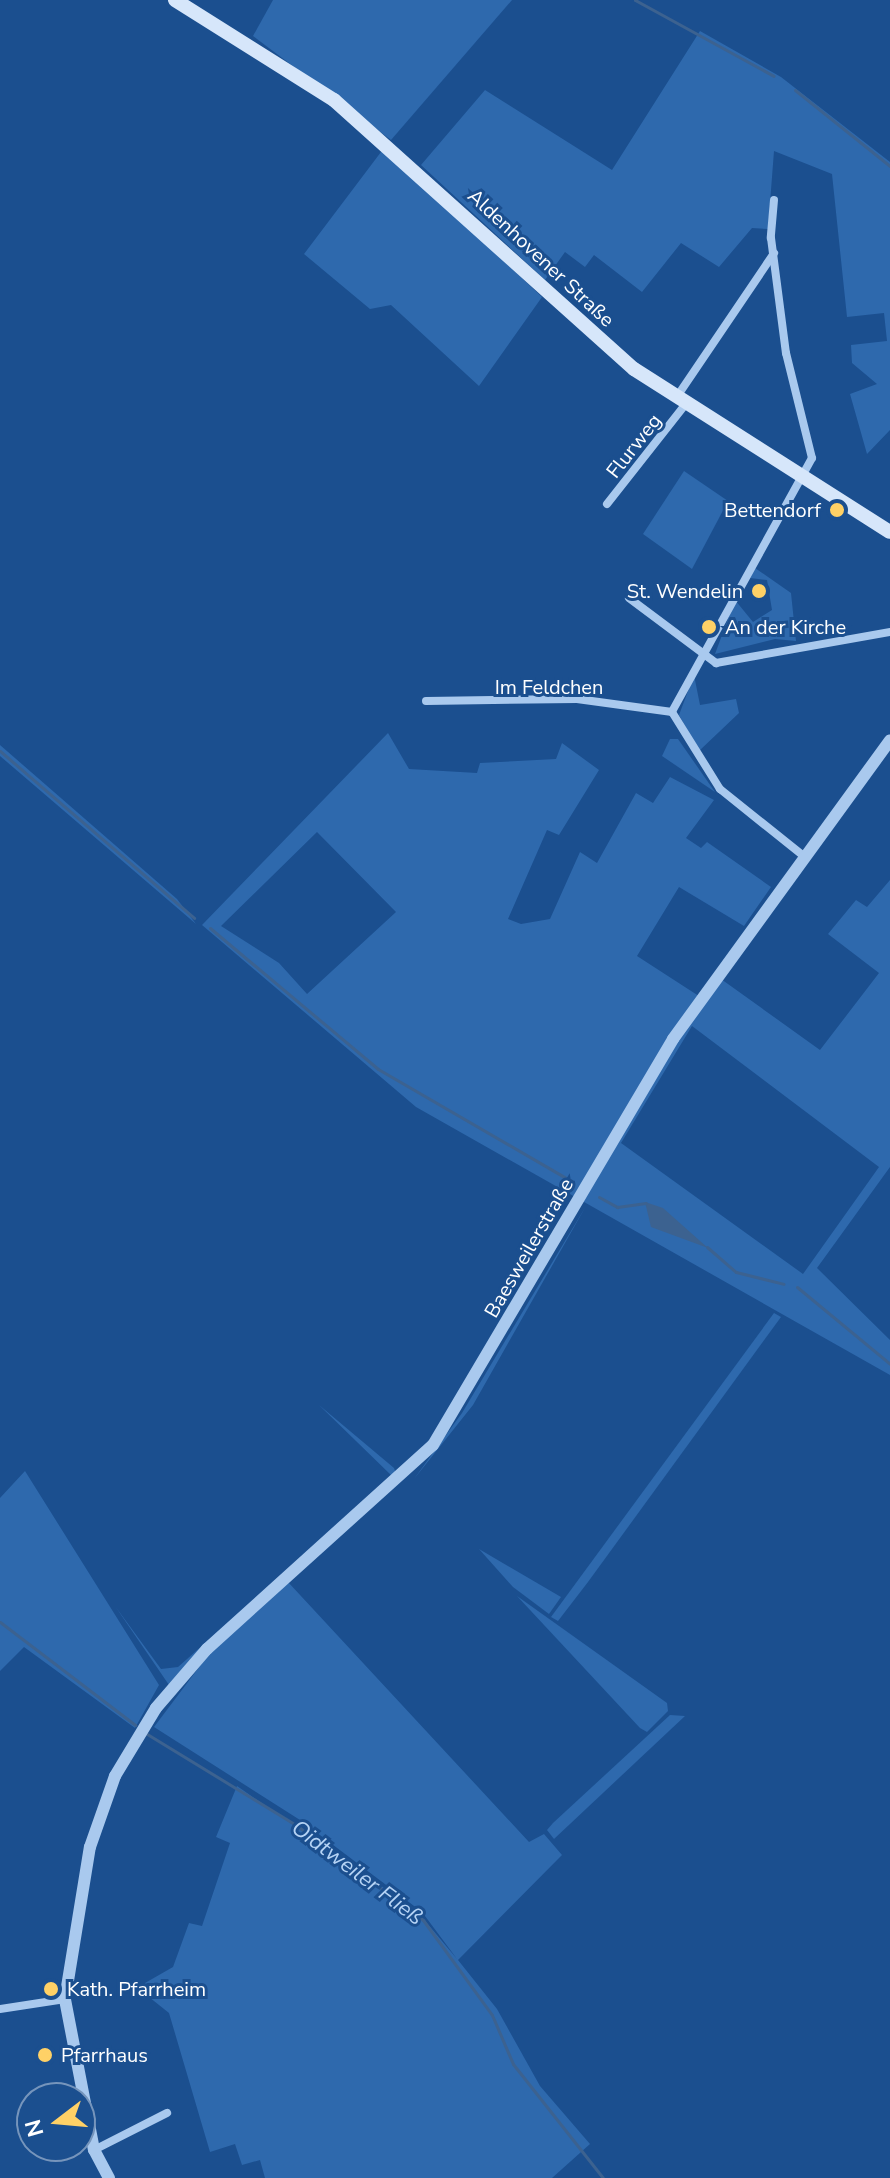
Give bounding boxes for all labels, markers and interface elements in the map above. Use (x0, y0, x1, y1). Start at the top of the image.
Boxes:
street label: Aldenhovener Straße (463, 184, 619, 332)
street label: Flurweg (601, 409, 667, 483)
place label: Bettendorf (724, 498, 821, 522)
marker: Bettendorf (828, 501, 846, 519)
place label: St. Wendelin (627, 579, 743, 603)
marker: St. Wendelin (750, 582, 768, 600)
place label: An der Kirche (725, 615, 846, 639)
marker: An der Kirche (700, 618, 718, 636)
street label: Im Feldchen (495, 675, 603, 699)
street label: Baesweilerstraße (479, 1174, 579, 1322)
water label: Oidtweiler Fließ (286, 1815, 428, 1931)
place label: Kath. Pfarrheim (67, 1977, 206, 2001)
marker: Kath. Pfarrheim (42, 1980, 60, 1998)
place label: Pfarrhaus (61, 2043, 148, 2067)
marker: Pfarrhaus (36, 2046, 54, 2064)
north arrow (16, 2082, 96, 2162)
text: N (18, 2116, 52, 2140)

